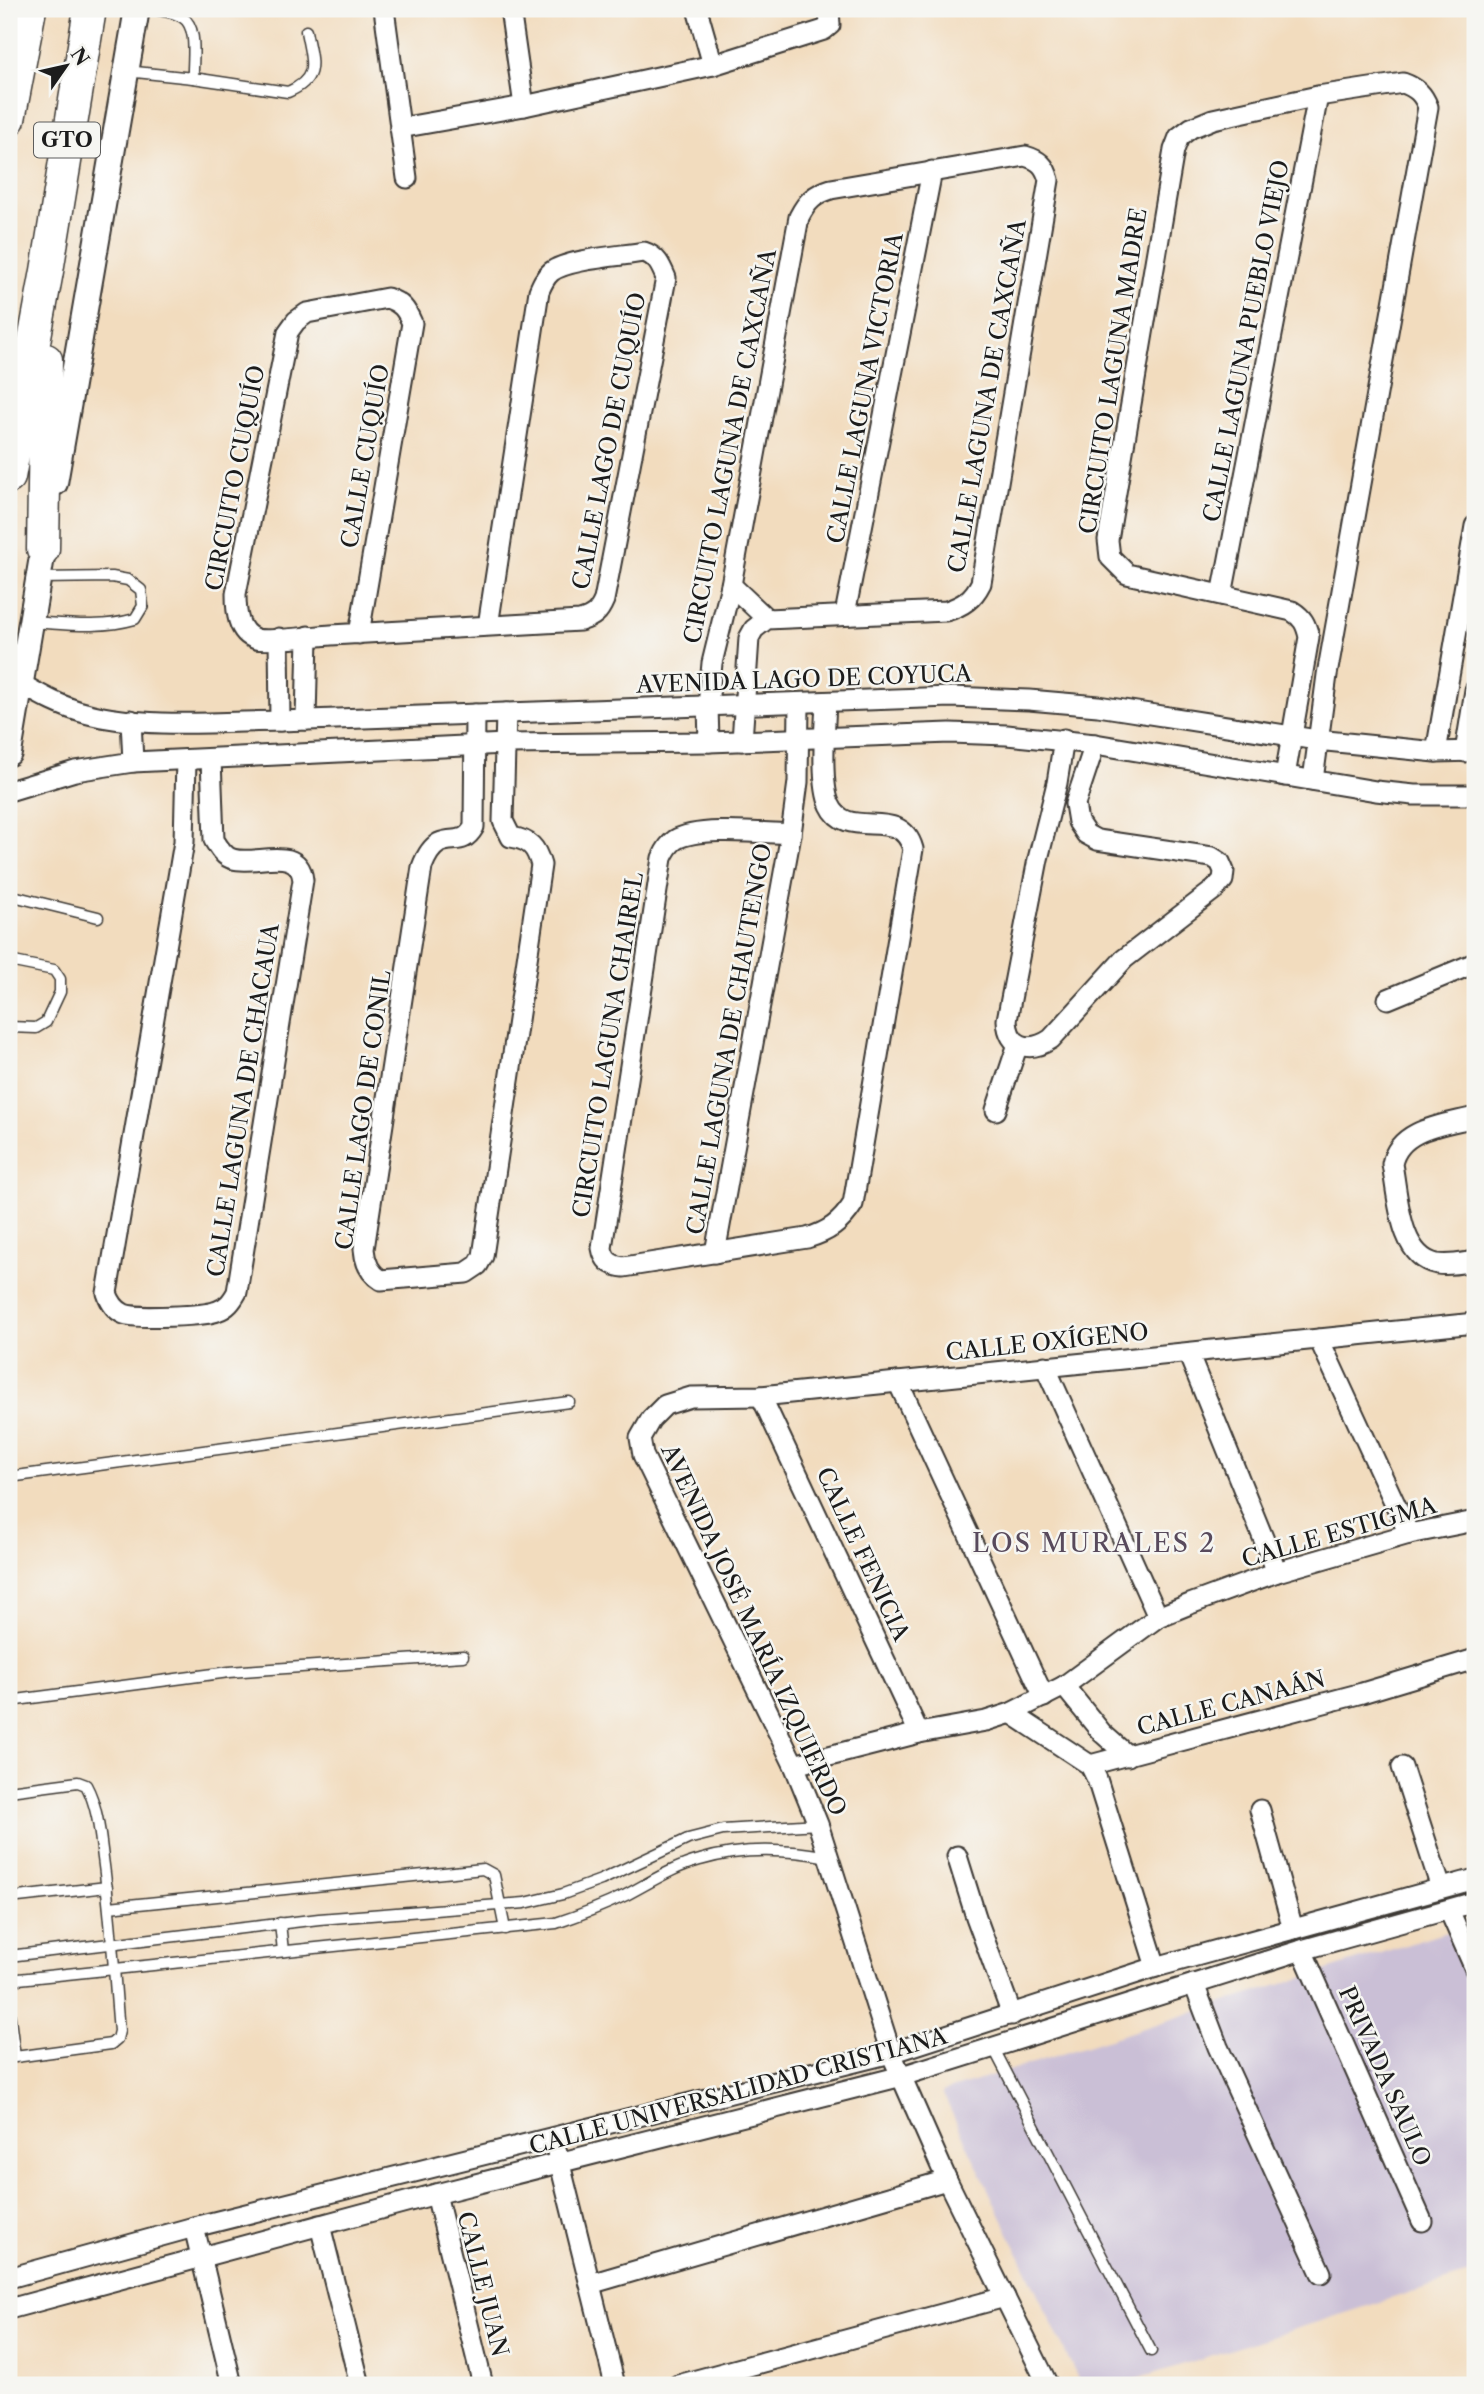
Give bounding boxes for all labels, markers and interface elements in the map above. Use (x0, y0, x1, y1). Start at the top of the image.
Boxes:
north arrow (32, 32, 102, 102)
text: N (66, 43, 94, 70)
road number: GTO (34, 122, 100, 158)
street label: CALLE LAGUNA PUEBLO VIEJO (1197, 158, 1295, 524)
street label: CIRCUITO LAGUNA MADRE (1073, 206, 1153, 536)
street label: CALLE LAGUNA DE CAXCAÑA (942, 216, 1032, 575)
street label: CALLE LAGUNA VICTORIA (821, 229, 909, 546)
street label: CIRCUITO LAGUNA DE CAXCAÑA (678, 245, 782, 646)
street label: CALLE LAGO DE CUQUÍO (566, 290, 652, 592)
street label: CALLE CUQUÍO (335, 362, 395, 550)
street label: CIRCUITO CUQUÍO (199, 363, 271, 593)
street label: AVENIDA LAGO DE COYUCA (635, 659, 973, 699)
street label: CALLE LAGUNA DE CHAUTENGO (681, 841, 777, 1237)
street label: CIRCUITO LAGUNA CHAIREL (567, 870, 649, 1220)
street label: CALLE LAGUNA DE CHACAUA (201, 920, 285, 1279)
street label: CALLE LAGO DE CONIL (330, 969, 396, 1251)
street label: CALLE OXÍGENO (944, 1317, 1150, 1367)
street label: AVENIDA JOSÉ MARÍA IZQUIERDO (655, 1439, 853, 1820)
street label: CALLE FENICIA (810, 1463, 916, 1646)
street label: CALLE ESTIGMA (1239, 1491, 1440, 1573)
district label: LOS MURALES 2 (972, 1527, 1216, 1559)
street label: CALLE CANAÁN (1134, 1664, 1328, 1742)
street label: PRIVADA SAULO (1333, 1982, 1437, 2170)
street label: CALLE UNIVERSALIDAD CRISTIANA (526, 2021, 951, 2160)
street label: CALLE JUAN (451, 2209, 515, 2359)

